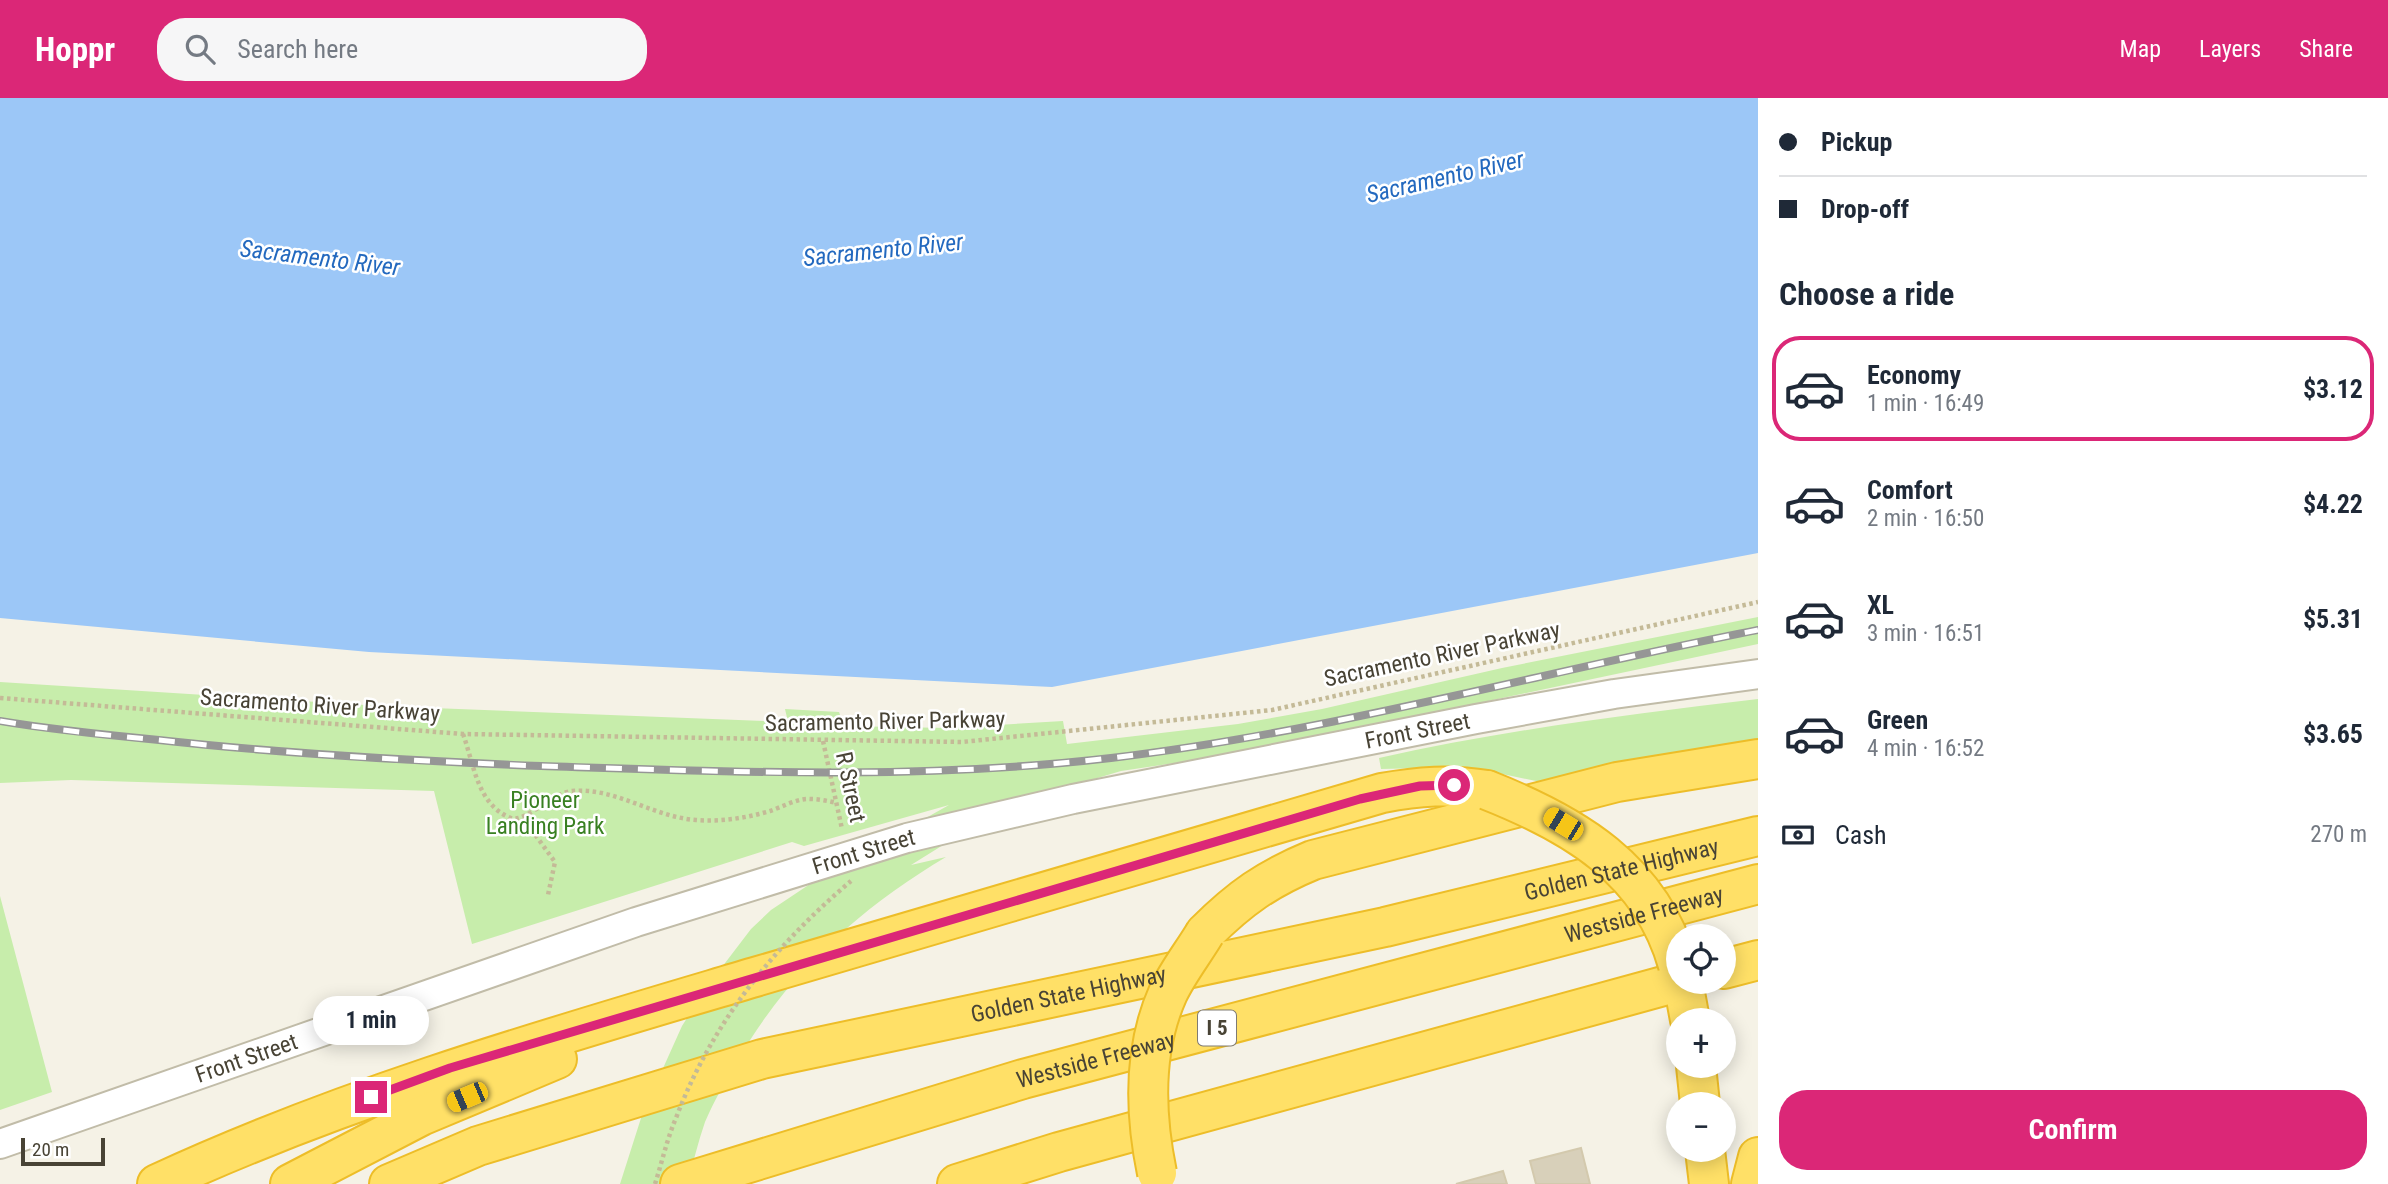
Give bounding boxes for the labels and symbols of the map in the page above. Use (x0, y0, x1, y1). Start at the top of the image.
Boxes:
water label: Sacramento River (1364, 145, 1527, 209)
water label: Sacramento River (802, 228, 965, 272)
water label: Sacramento River (239, 234, 402, 282)
street label: Sacramento River Parkway (1322, 616, 1563, 693)
street label: Sacramento River Parkway (199, 684, 441, 727)
street label: Sacramento River Parkway (765, 706, 1006, 737)
street label: Front Street (1363, 708, 1472, 755)
street label: R Street (830, 749, 871, 825)
route start (1438, 769, 1470, 801)
park label: Pioneer Landing Park (486, 787, 605, 840)
car (1540, 804, 1587, 844)
street label: Front Street (809, 824, 918, 881)
street label: Golden State Highway (1522, 833, 1722, 907)
street label: Westside Freeway (1562, 881, 1727, 949)
street label: Golden State Highway (968, 961, 1169, 1028)
callout: 1 min (313, 996, 429, 1044)
road number: I 5 (1198, 1010, 1236, 1046)
street label: Westside Freeway (1014, 1026, 1179, 1094)
street label: Front Street (192, 1028, 301, 1089)
car (444, 1079, 491, 1115)
route end (355, 1081, 387, 1113)
scale bar (21, 1135, 105, 1167)

